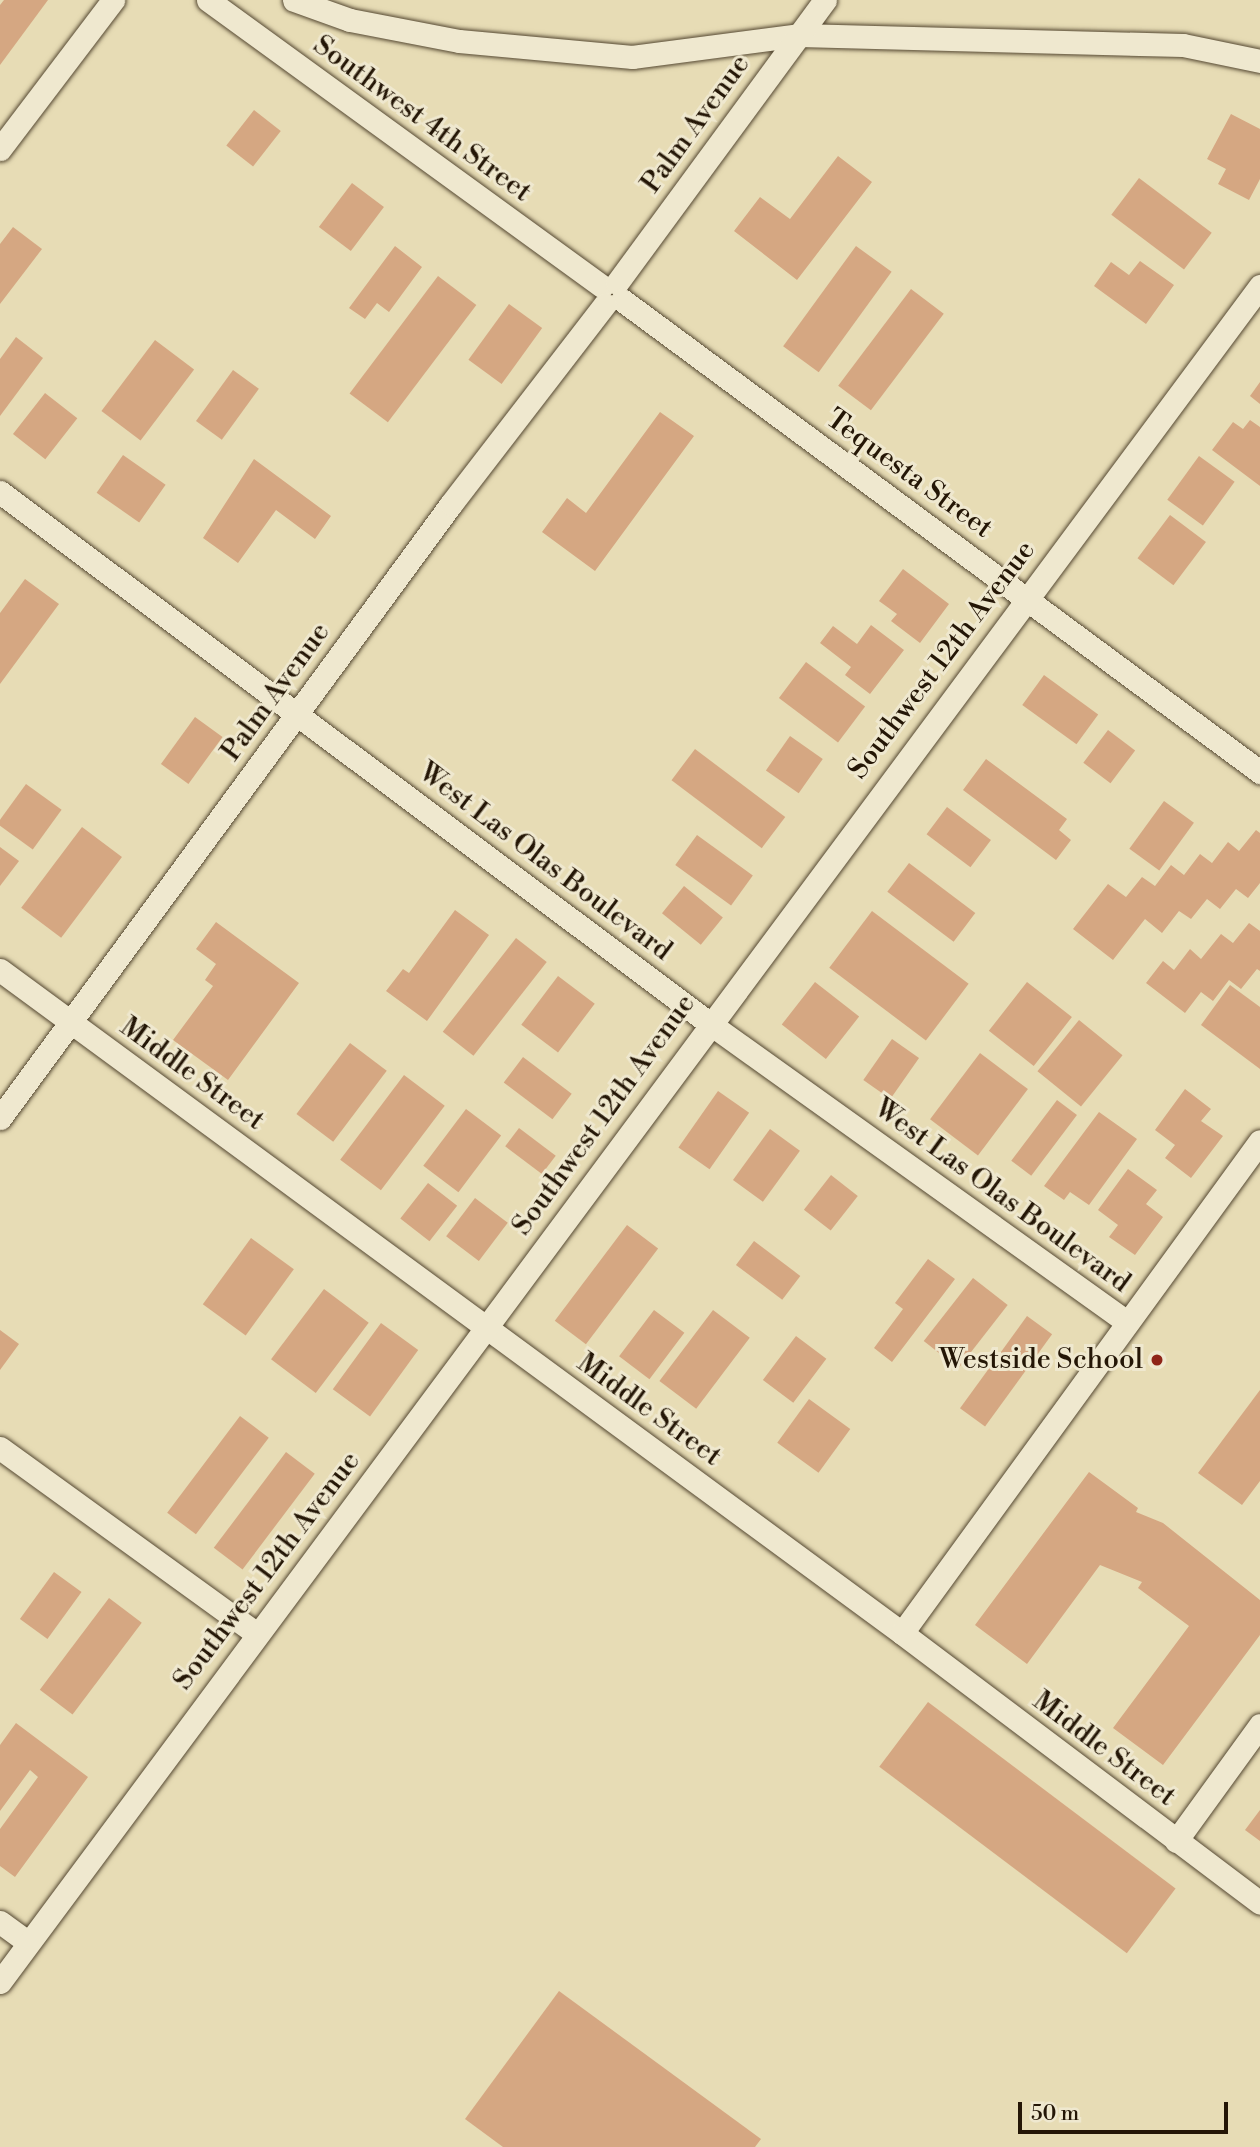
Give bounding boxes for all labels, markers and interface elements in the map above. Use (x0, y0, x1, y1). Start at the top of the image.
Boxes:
street label: Southwest 4th Street (306, 29, 538, 209)
street label: Palm Avenue (635, 48, 757, 200)
street label: Tequesta Street (819, 402, 999, 546)
street label: Southwest 12th Avenue (841, 534, 1043, 786)
street label: Palm Avenue (215, 616, 337, 768)
street label: West Las Olas Boulevard (412, 756, 678, 968)
street label: Southwest 12th Avenue (505, 988, 703, 1242)
street label: Middle Street (113, 1010, 271, 1138)
street label: West Las Olas Boulevard (867, 1092, 1137, 1300)
place label: Westside School (939, 1343, 1143, 1377)
street label: Middle Street (570, 1346, 728, 1474)
marker: Westside School (1149, 1352, 1165, 1368)
street label: Southwest 12th Avenue (166, 1445, 368, 1697)
street label: Middle Street (1026, 1684, 1182, 1814)
scale bar (1022, 2088, 1232, 2132)
text: 50 m (1031, 2101, 1079, 2127)

